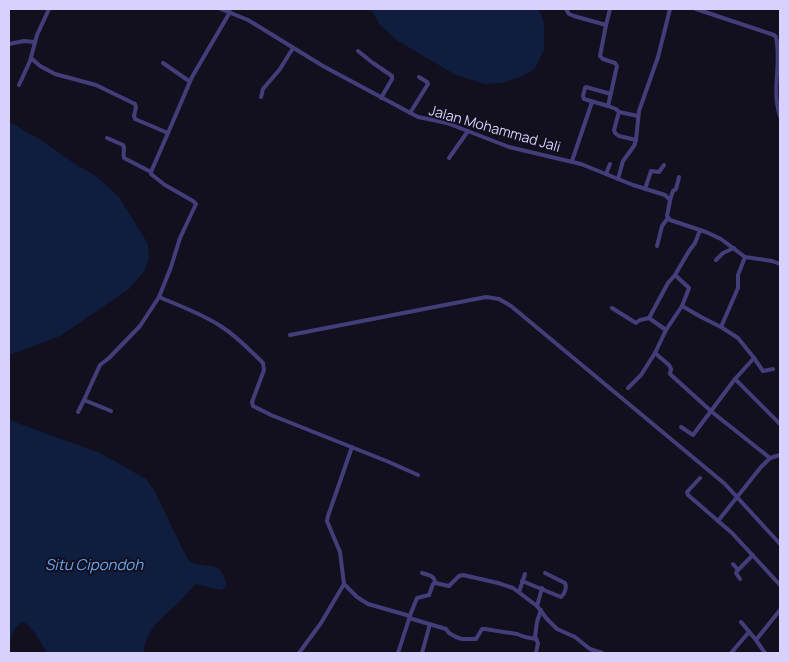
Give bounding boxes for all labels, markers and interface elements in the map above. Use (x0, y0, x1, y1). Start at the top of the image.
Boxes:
street label: Jalan Mohammad Jali (427, 100, 563, 156)
water label: Situ Cipondoh (45, 554, 144, 575)

